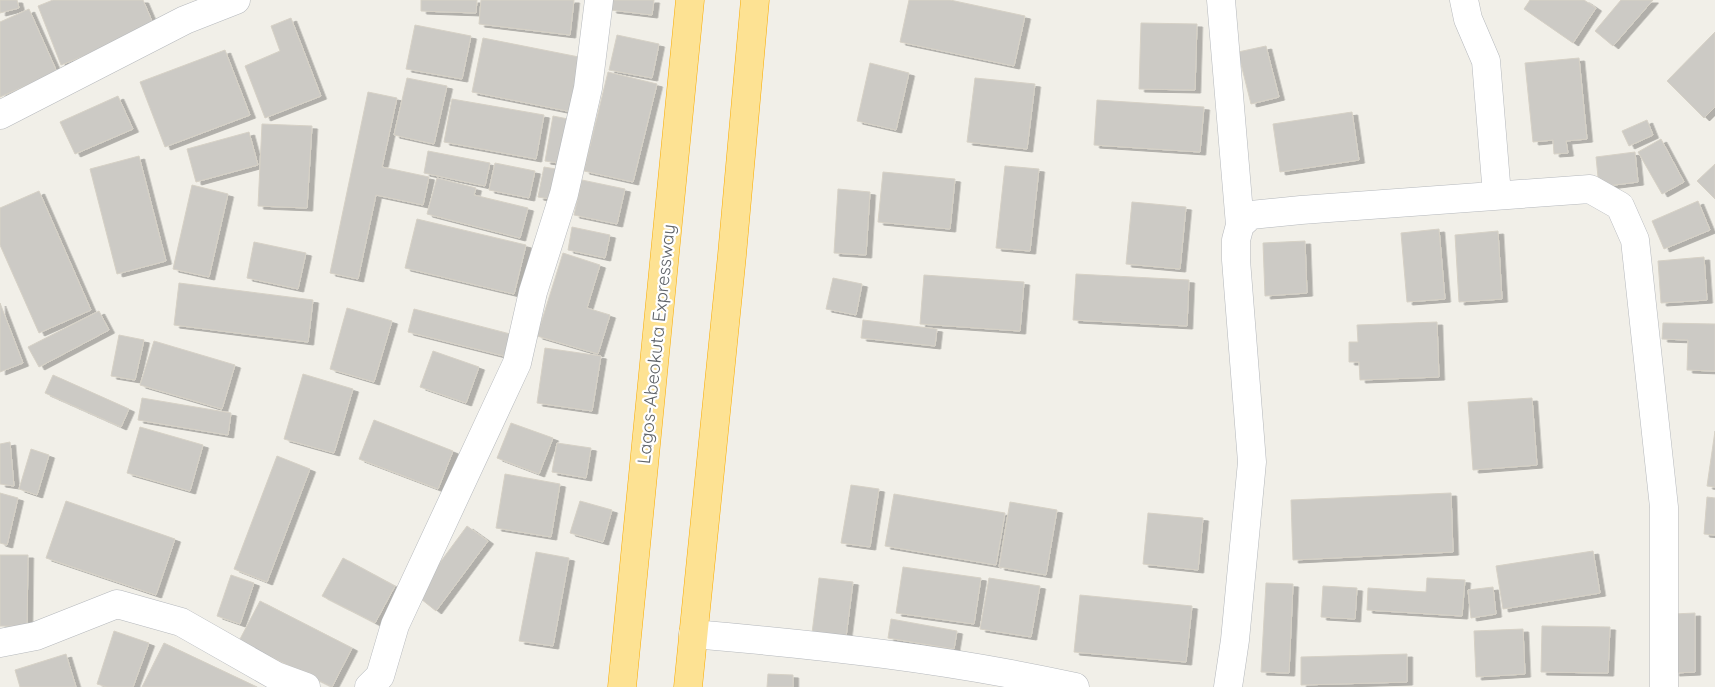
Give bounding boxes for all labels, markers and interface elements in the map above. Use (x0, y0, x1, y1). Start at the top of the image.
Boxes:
street label: Lagos-Abeokuta Expressway (632, 223, 680, 465)

